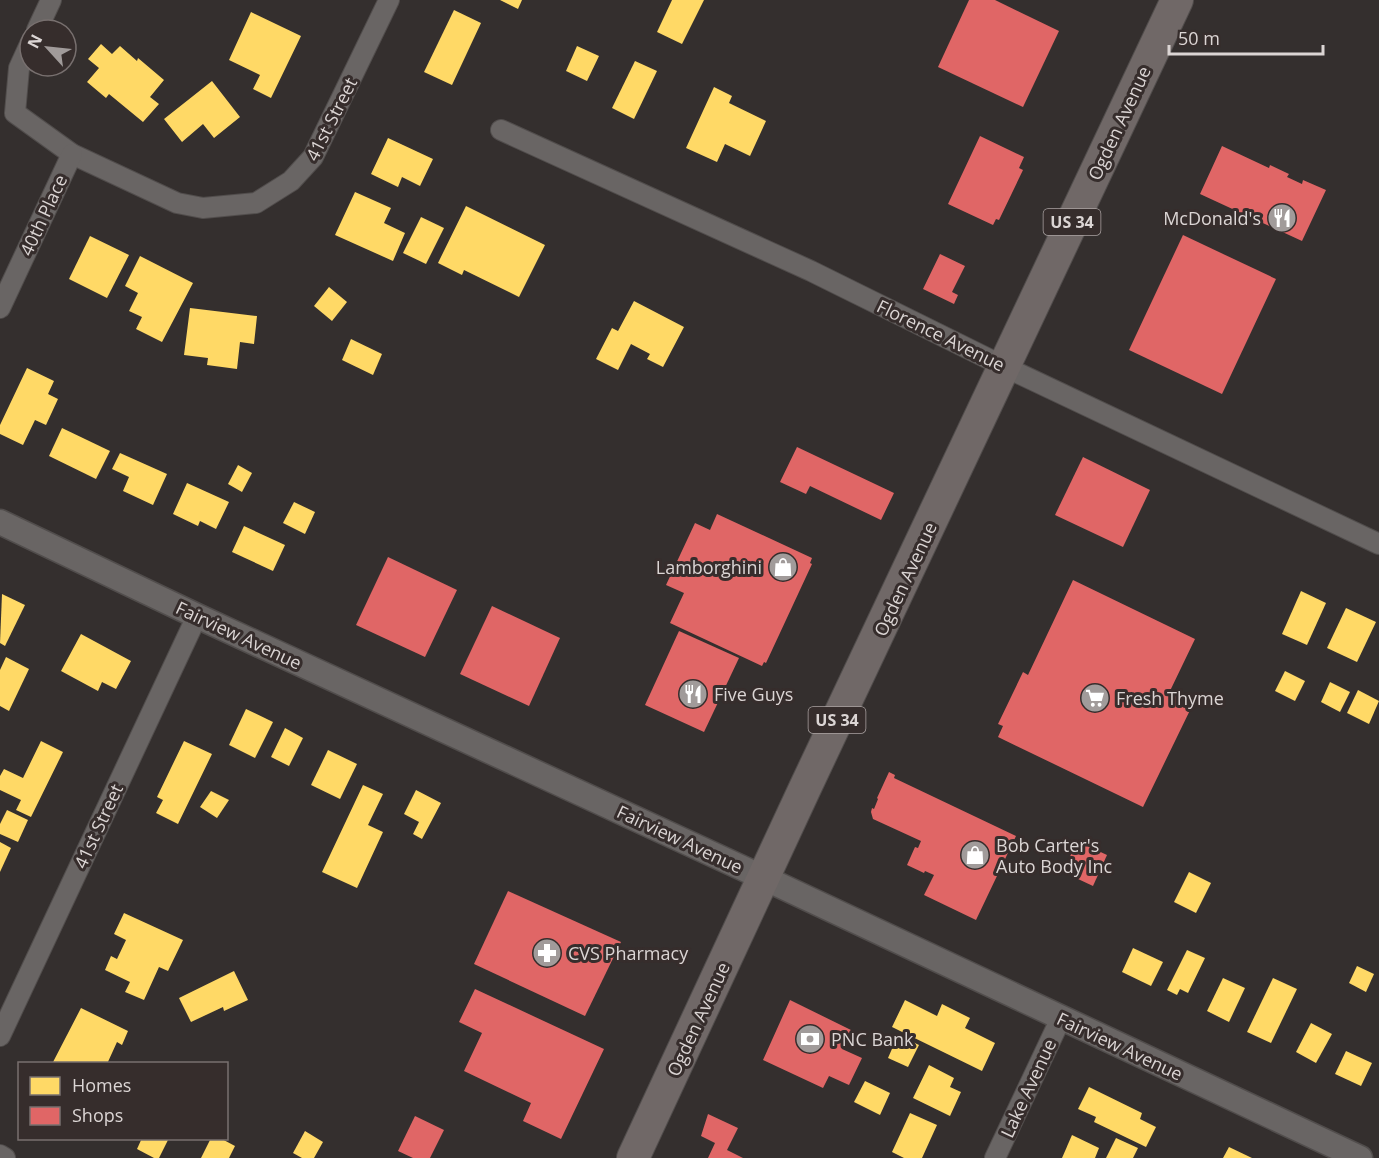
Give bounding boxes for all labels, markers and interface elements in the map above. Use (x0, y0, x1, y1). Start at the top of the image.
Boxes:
north arrow (18, 18, 78, 78)
scale bar (1169, 18, 1324, 56)
text: 50 m (1178, 26, 1220, 50)
text: N (22, 30, 47, 52)
street label: Ogden Avenue (1082, 62, 1156, 184)
street label: 41st Street (300, 73, 362, 165)
street label: 40th Place (14, 171, 72, 259)
restaurant icon: McDonald's (1266, 202, 1298, 234)
place label: McDonald's (1163, 206, 1261, 230)
road number: US 34 (1044, 209, 1100, 235)
street label: Florence Avenue (873, 294, 1009, 376)
street label: Ogden Avenue (868, 518, 942, 640)
shop icon: Lamborghini (767, 551, 799, 583)
place label: Lamborghini (656, 555, 762, 579)
street label: Fairview Avenue (172, 595, 306, 675)
restaurant icon: Five Guys (677, 678, 709, 710)
place label: Five Guys (714, 682, 793, 706)
supermarket icon: Fresh Thyme (1079, 682, 1111, 714)
place label: Fresh Thyme (1116, 686, 1224, 710)
road number: US 34 (808, 707, 866, 733)
street label: 41st Street (68, 780, 128, 872)
street label: Fairview Avenue (613, 799, 747, 879)
place label: Bob Carter's Auto Body Inc (996, 833, 1113, 878)
shop icon: Bob Carter's Auto Body Inc (959, 839, 991, 871)
pharmacy icon: CVS Pharmacy (531, 937, 563, 969)
place label: CVS Pharmacy (568, 941, 689, 965)
street label: Ogden Avenue (661, 958, 735, 1080)
street label: Fairview Avenue (1053, 1006, 1187, 1086)
bank icon: PNC Bank (794, 1023, 826, 1055)
place label: PNC Bank (831, 1027, 914, 1051)
street label: Lake Avenue (995, 1035, 1061, 1141)
legend (18, 1062, 228, 1140)
text: Homes (72, 1073, 131, 1097)
text: Shops (72, 1103, 123, 1127)

